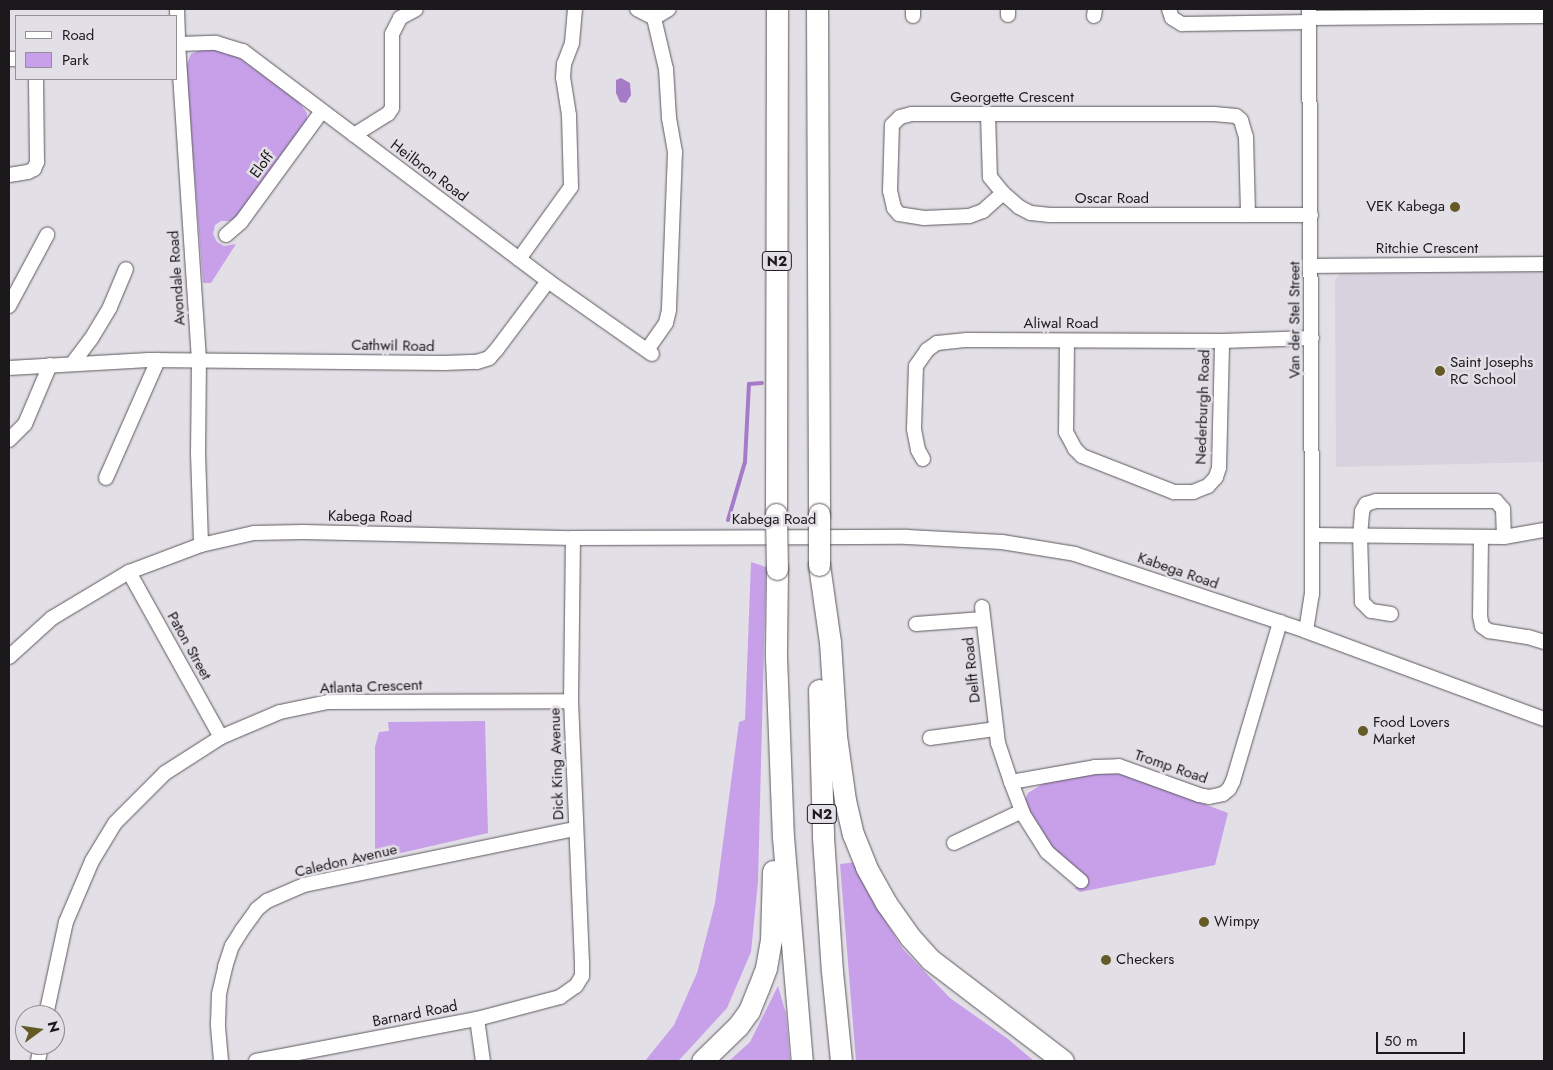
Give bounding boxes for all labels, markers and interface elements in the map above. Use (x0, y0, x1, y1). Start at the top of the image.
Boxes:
legend (15, 15, 178, 80)
text: Road (62, 24, 94, 46)
text: Park (62, 49, 89, 71)
street label: Georgette Crescent (950, 89, 1074, 107)
street label: Heilbron Road (387, 136, 471, 206)
street label: Eloff (246, 148, 278, 182)
street label: Oscar Road (1075, 190, 1149, 208)
place label: VEK Kabega (1366, 198, 1445, 216)
marker: VEK Kabega (1449, 201, 1461, 213)
street label: Avondale Road (165, 230, 189, 326)
street label: Ritchie Crescent (1376, 240, 1478, 258)
road number: N2 (761, 250, 793, 272)
street label: Van der Stel Street (1286, 261, 1304, 379)
street label: Aliwal Road (1024, 315, 1098, 333)
street label: Cathwil Road (351, 336, 435, 356)
street label: Nederburgh Road (1192, 349, 1214, 465)
place label: Saint Josephs RC School (1450, 353, 1533, 388)
marker: Saint Josephs RC School (1434, 365, 1446, 377)
street label: Kabega Road (328, 507, 412, 527)
street label: Kabega Road (732, 511, 816, 529)
street label: Kabega Road (1135, 549, 1221, 593)
street label: Paton Street (163, 609, 215, 683)
street label: Delft Road (960, 636, 984, 704)
street label: Atlanta Crescent (319, 676, 423, 698)
street label: Dick King Avenue (546, 708, 568, 820)
place label: Food Lovers Market (1373, 713, 1449, 748)
marker: Food Lovers Market (1357, 725, 1369, 737)
street label: Tromp Road (1132, 746, 1210, 788)
road number: N2 (806, 802, 838, 826)
street label: Caledon Avenue (293, 840, 399, 882)
place label: Wimpy (1214, 913, 1259, 931)
marker: Wimpy (1198, 916, 1210, 928)
place label: Checkers (1116, 951, 1174, 969)
marker: Checkers (1100, 954, 1112, 966)
street label: Barnard Road (371, 997, 459, 1031)
north arrow (15, 1005, 65, 1055)
text: N (43, 1019, 65, 1034)
scale bar (1378, 1022, 1467, 1054)
text: 50 m (1384, 1030, 1418, 1052)

